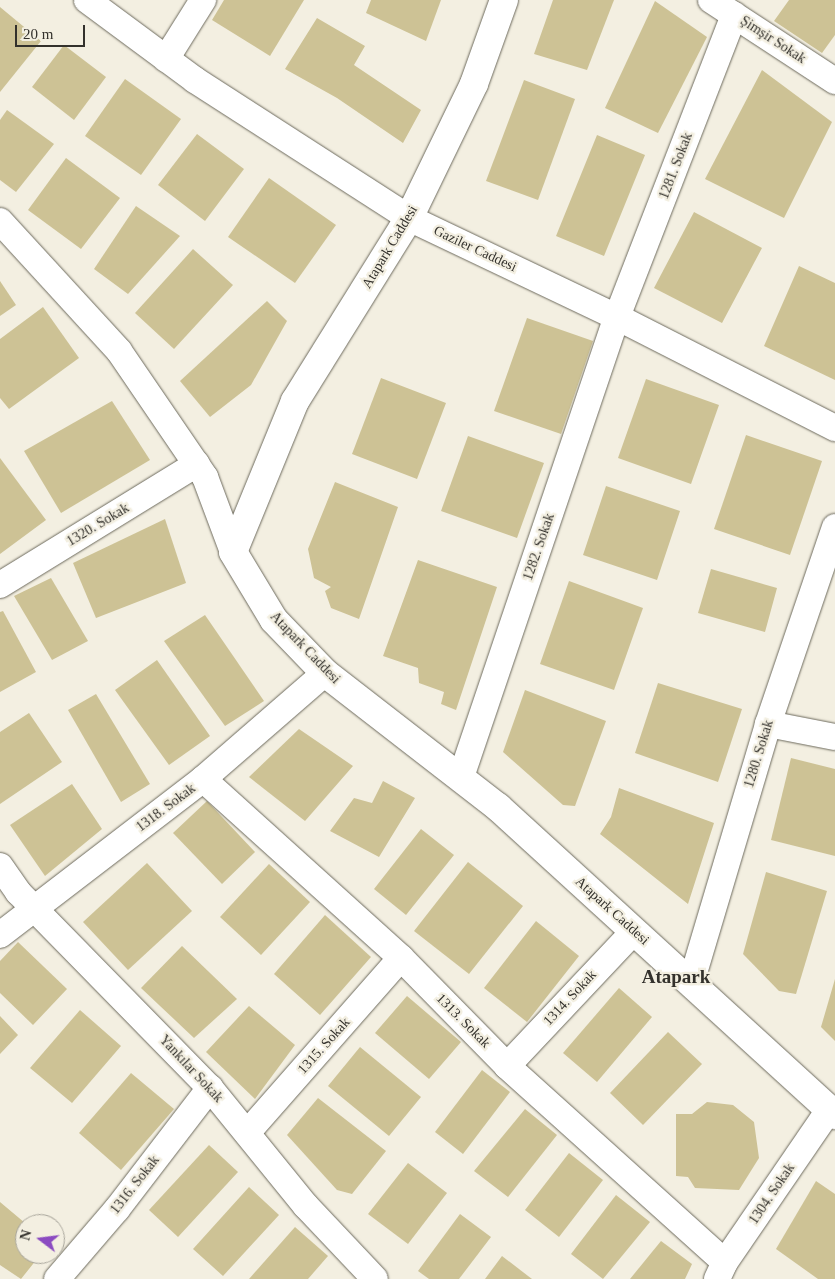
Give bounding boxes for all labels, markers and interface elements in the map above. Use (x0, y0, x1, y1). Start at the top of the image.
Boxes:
street label: Şimşir Sokak (737, 13, 809, 67)
scale bar (18, 15, 88, 47)
text: 20 m (23, 26, 53, 42)
street label: 1281. Sokak (656, 130, 696, 202)
street label: Atapark Caddesi (359, 203, 421, 291)
street label: Gaziler Caddesi (431, 222, 519, 276)
street label: 1320. Sokak (64, 500, 132, 550)
street label: 1282. Sokak (520, 511, 558, 583)
street label: Atapark Caddesi (266, 608, 344, 688)
street label: 1280. Sokak (741, 718, 777, 790)
street label: 1318. Sokak (133, 780, 199, 836)
street label: Atapark Caddesi (572, 873, 652, 949)
district label: Atapark (642, 966, 710, 988)
street label: 1314. Sokak (540, 967, 600, 1029)
street label: 1313. Sokak (432, 990, 494, 1052)
street label: 1315. Sokak (294, 1014, 354, 1078)
street label: Yankılar Sokak (156, 1032, 226, 1106)
street label: 1316. Sokak (107, 1152, 163, 1218)
street label: 1304. Sokak (745, 1160, 799, 1228)
north arrow (15, 1214, 65, 1264)
text: N (17, 1228, 35, 1242)

